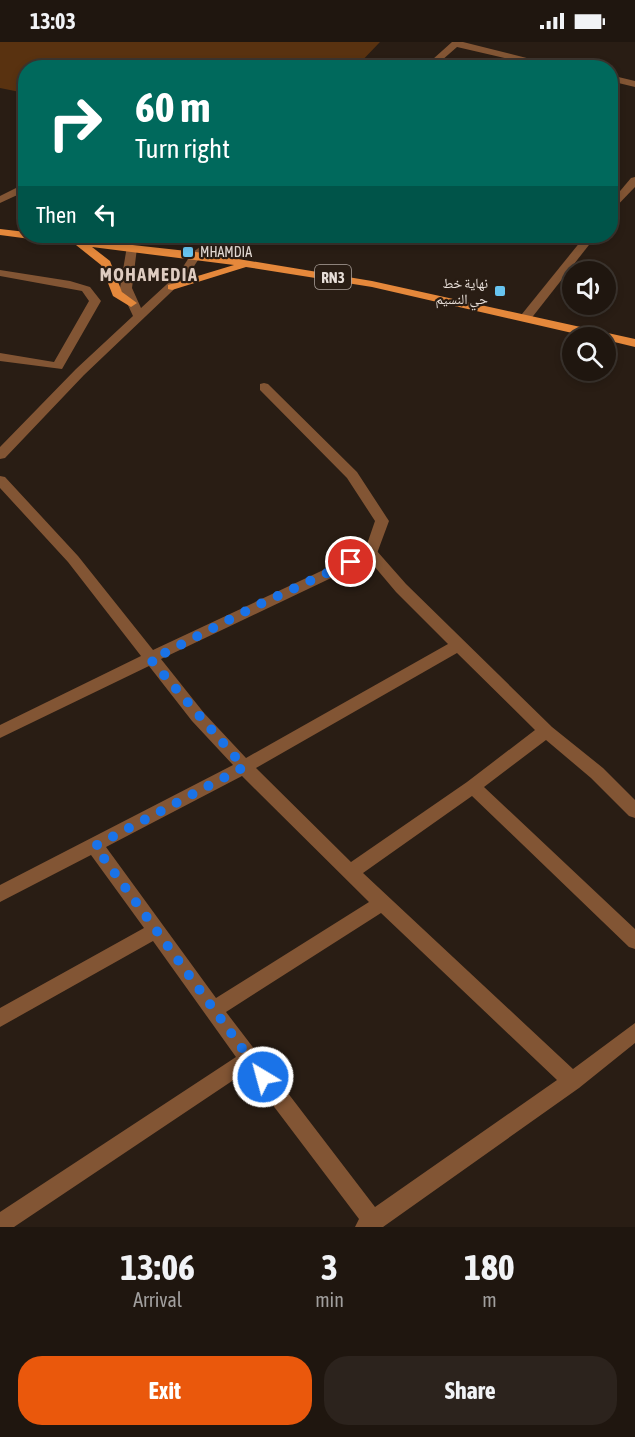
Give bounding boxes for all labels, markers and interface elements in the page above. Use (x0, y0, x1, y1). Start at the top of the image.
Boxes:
text: 13:03 (30, 8, 76, 34)
text: 60 m (135, 83, 210, 131)
icon: right (36, 84, 114, 162)
text: Turn right (135, 133, 230, 164)
icon: left (89, 198, 122, 231)
text: Then (36, 202, 77, 228)
place label: MHAMDIA (200, 244, 252, 260)
marker: MHAMDIA (181, 245, 195, 259)
map controls (562, 261, 616, 381)
button: sound (562, 261, 616, 315)
district label: MOHAMEDIA (100, 264, 198, 285)
road number: RN3 (315, 265, 351, 289)
place label: نهاية خط حي النسيم (435, 275, 488, 311)
marker: نهاية خط حي النسيم (493, 284, 507, 298)
button: search (562, 327, 616, 381)
pin (325, 536, 376, 587)
icon: arrive (334, 545, 367, 578)
position arrow (231, 1045, 295, 1109)
text: 13:06 (120, 1246, 195, 1288)
text: 3 (321, 1246, 338, 1288)
text: 180 (464, 1246, 515, 1288)
text: Arrival (133, 1288, 182, 1311)
text: min (315, 1288, 344, 1311)
text: m (482, 1288, 497, 1311)
button: Exit (18, 1356, 312, 1425)
button: Share (324, 1356, 617, 1425)

